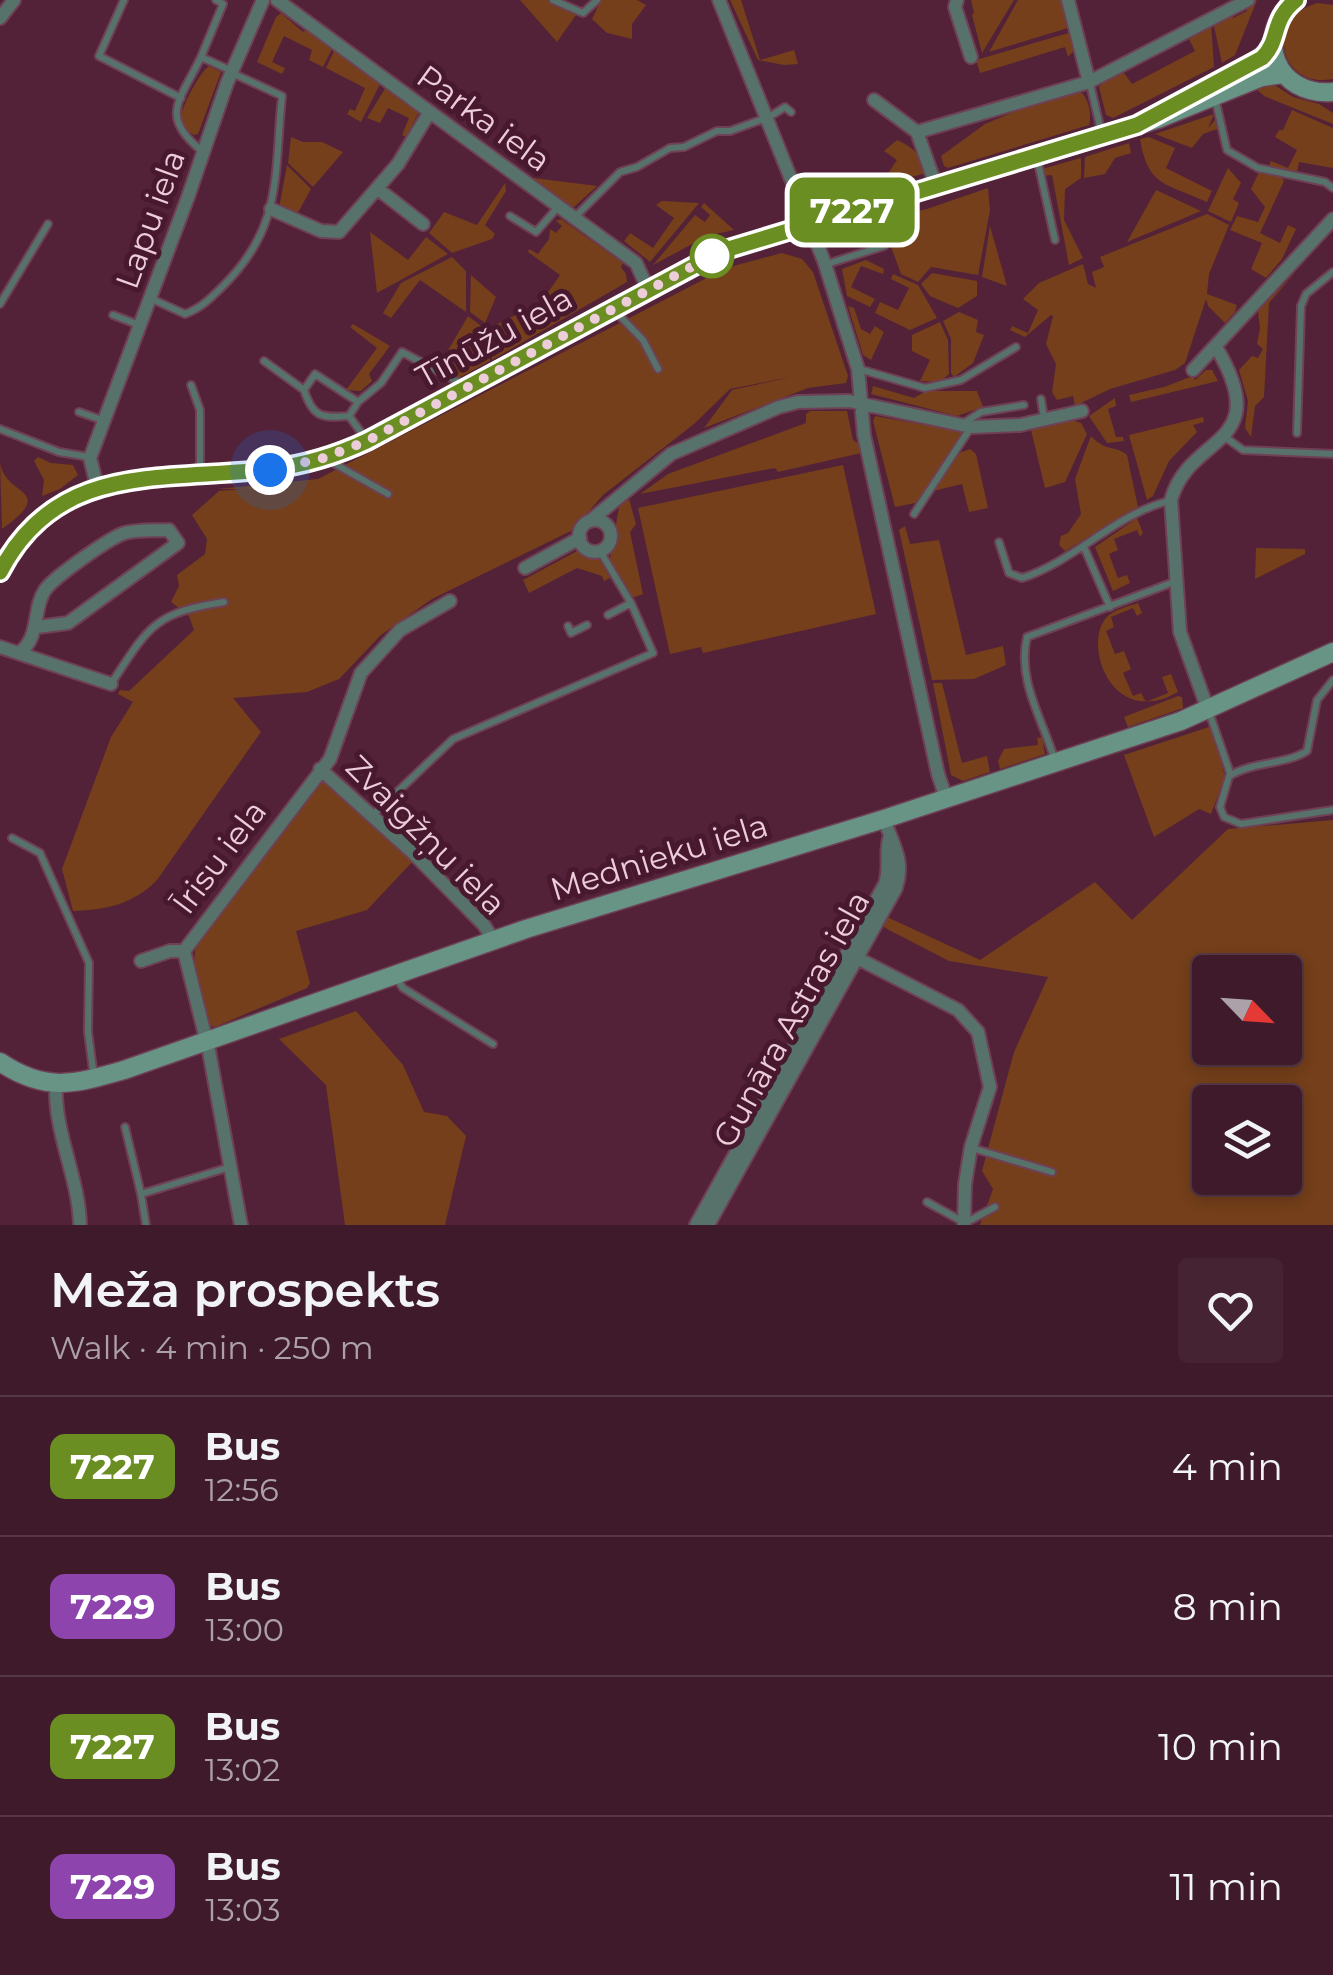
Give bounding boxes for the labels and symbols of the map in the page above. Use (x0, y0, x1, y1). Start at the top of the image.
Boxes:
street label: Parka iela (410, 57, 558, 179)
street label: Lapu iela (107, 144, 193, 294)
line badge: 7227 (782, 178, 922, 242)
unlabelled marker (691, 235, 733, 277)
street label: Tīnūžu iela (409, 278, 579, 396)
your location (245, 445, 295, 495)
street label: Zvaigžņu iela (338, 747, 514, 923)
street label: Īrisu iela (164, 793, 274, 921)
street label: Mednieku iela (546, 805, 772, 909)
street label: Gunāra Astras iela (704, 884, 878, 1154)
north arrow (1192, 955, 1302, 1065)

